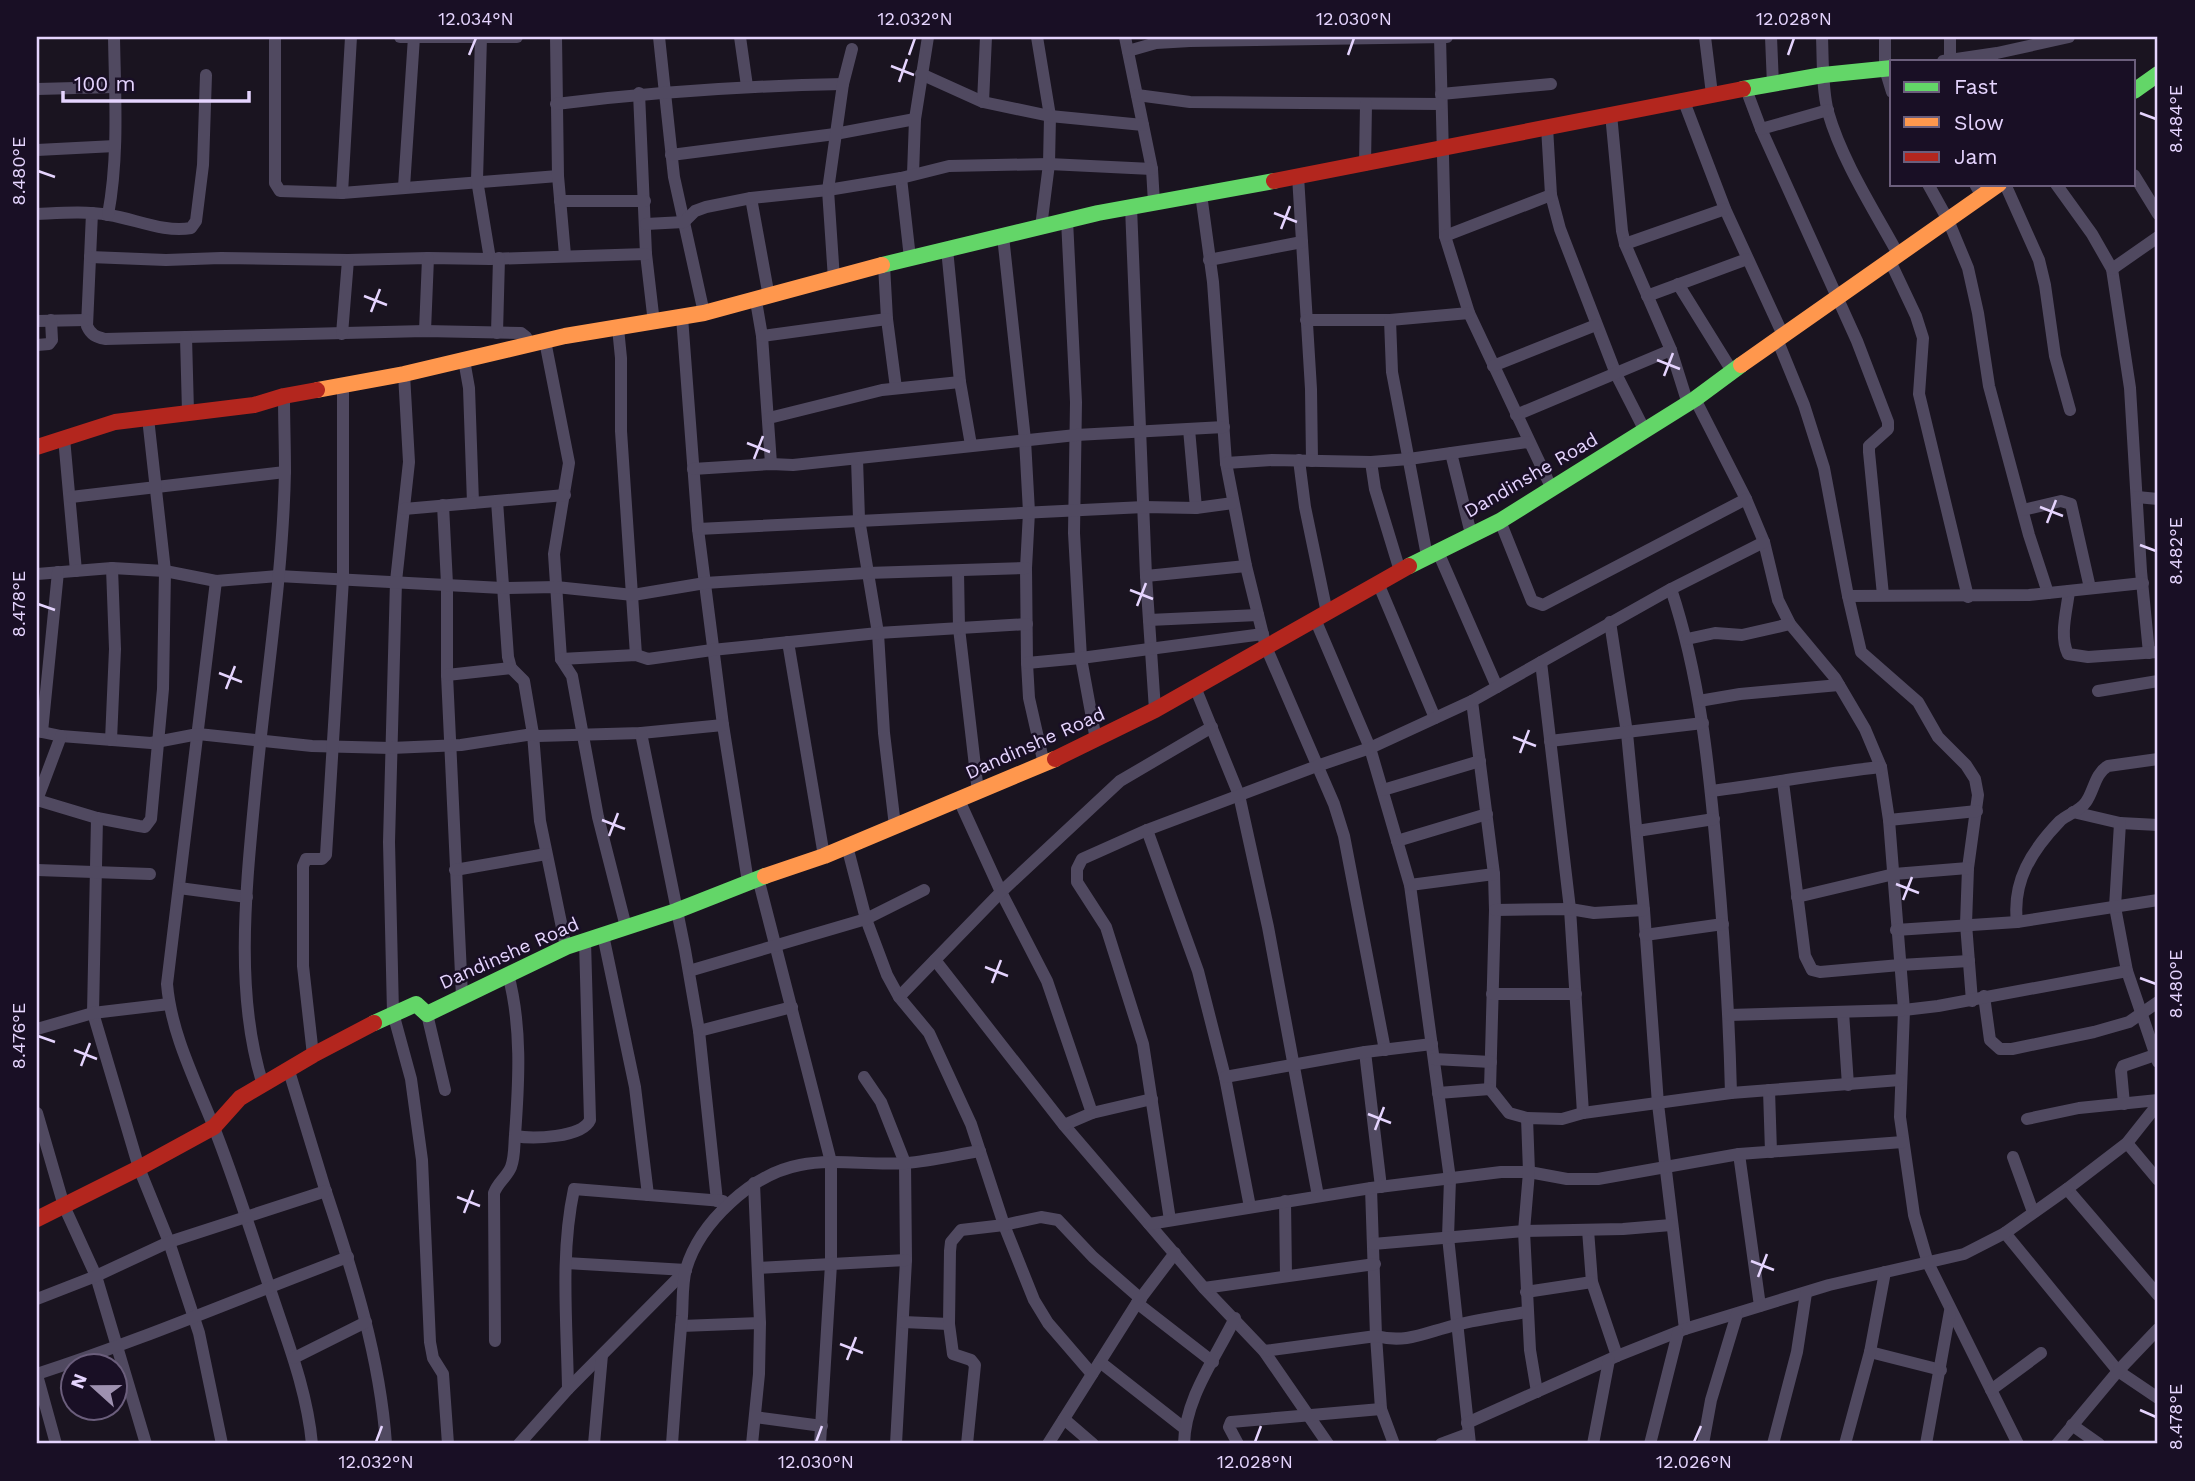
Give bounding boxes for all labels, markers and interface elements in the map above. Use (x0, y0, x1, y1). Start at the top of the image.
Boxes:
text: 12.034°N (438, 8, 514, 29)
text: 12.032°N (877, 8, 953, 29)
text: 12.030°N (1316, 8, 1392, 29)
text: 12.028°N (1756, 8, 1832, 29)
scale bar (63, 60, 248, 104)
legend (1890, 60, 2136, 186)
text: 100 m (74, 71, 136, 96)
text: Fast (1954, 74, 1998, 99)
text: 8.484°E (2165, 85, 2186, 153)
text: Slow (1954, 110, 2004, 135)
text: 8.480°E (8, 137, 29, 205)
text: Jam (1954, 144, 1997, 169)
street label: Dandinshe Road (1460, 427, 1602, 523)
text: 8.482°E (2165, 517, 2186, 585)
text: 8.478°E (8, 571, 29, 637)
street label: Dandinshe Road (962, 702, 1108, 784)
street label: Dandinshe Road (436, 912, 582, 994)
text: 8.480°E (2165, 950, 2186, 1018)
text: 8.476°E (8, 1003, 29, 1069)
north arrow (60, 1352, 130, 1422)
text: N (65, 1370, 92, 1392)
text: 8.478°E (2165, 1384, 2186, 1450)
text: 12.032°N (338, 1451, 414, 1472)
text: 12.030°N (778, 1451, 854, 1472)
text: 12.028°N (1217, 1451, 1293, 1472)
text: 12.026°N (1656, 1451, 1732, 1472)

